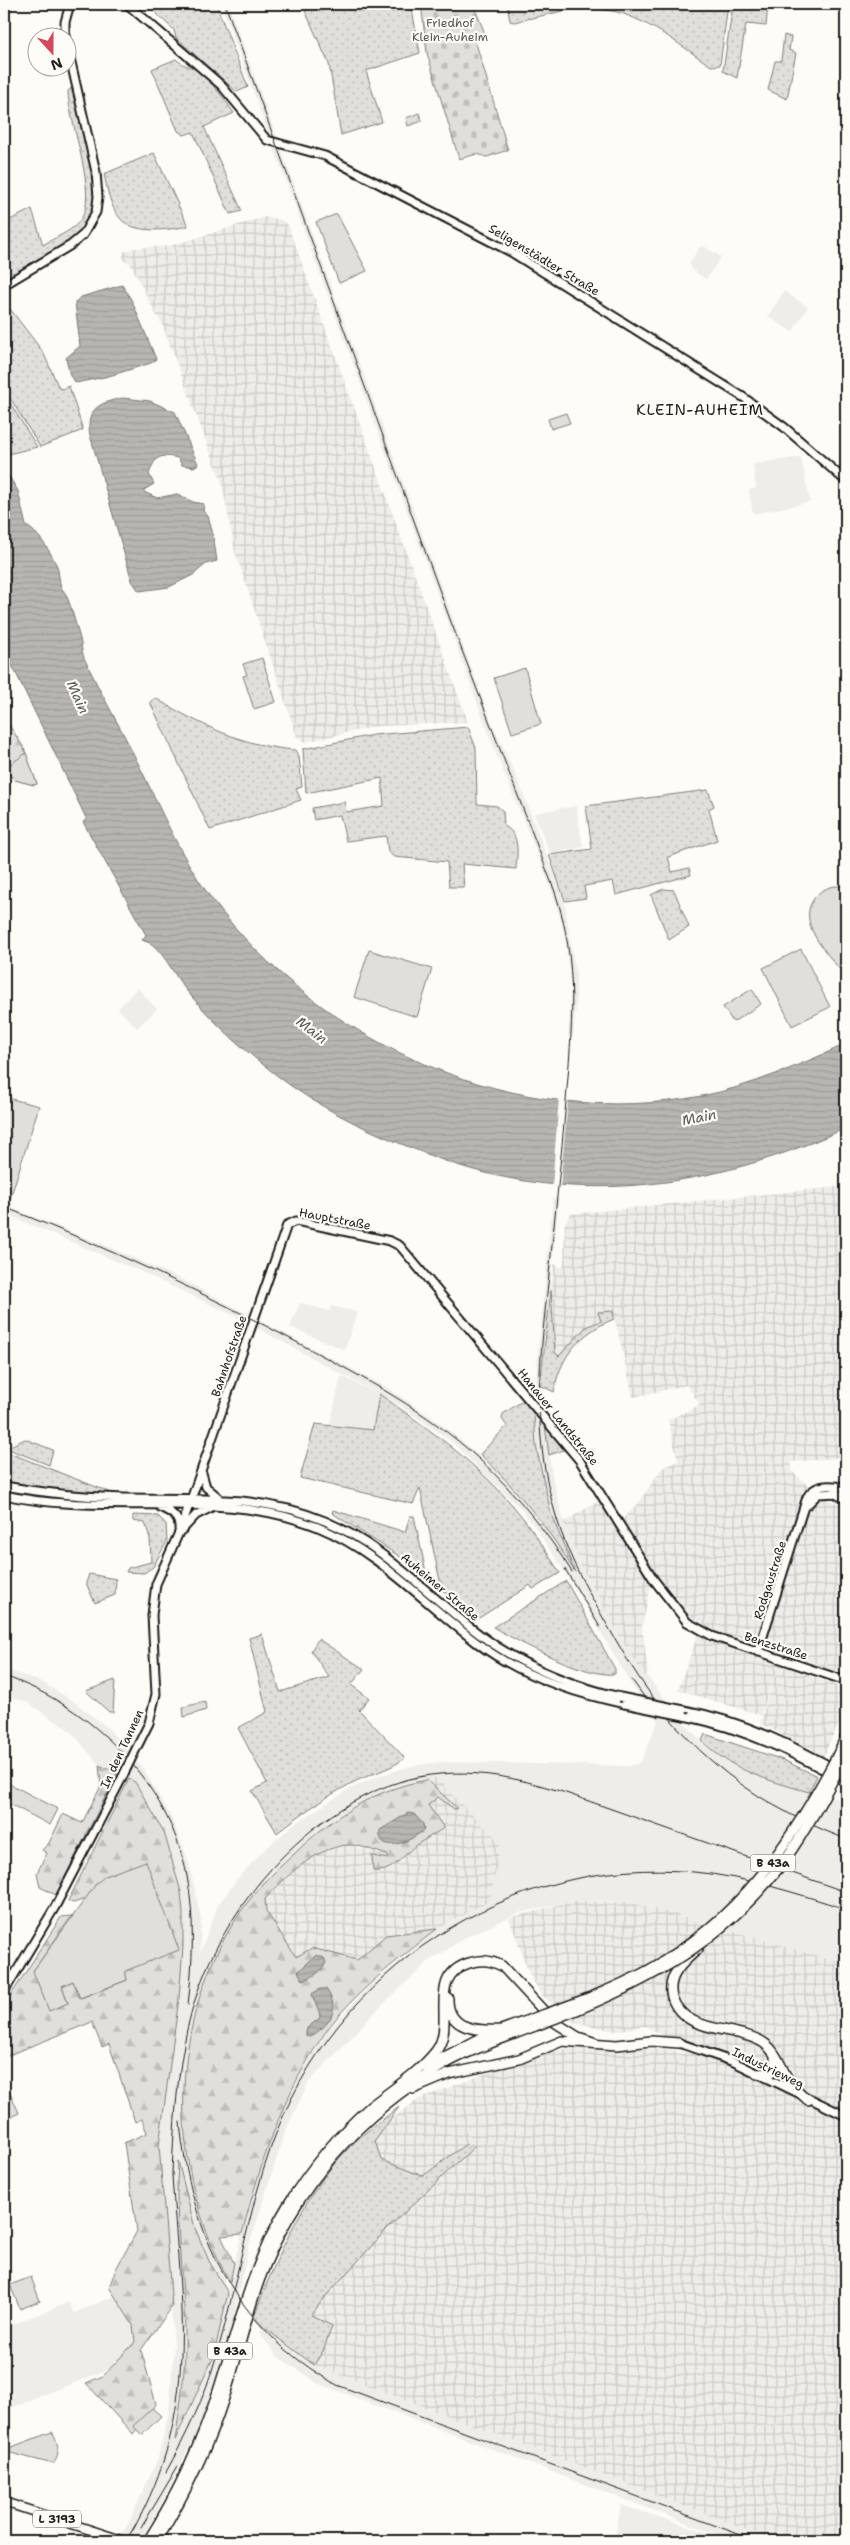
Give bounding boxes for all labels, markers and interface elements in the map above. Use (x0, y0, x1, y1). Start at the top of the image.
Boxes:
park label: Friedhof Klein-Auheim (412, 15, 488, 45)
north arrow (28, 28, 78, 78)
text: N (48, 54, 65, 75)
street label: Seligenstädter Straße (486, 221, 603, 300)
district label: KLEIN-AUHEIM (636, 400, 764, 420)
water label: Main (63, 678, 93, 716)
water label: Main (293, 1012, 331, 1048)
water label: Main (680, 1105, 718, 1129)
street label: Hauptstraße (298, 1204, 372, 1234)
street label: Bahnhofstraße (208, 1313, 251, 1399)
street label: Hanauer Landstraße (514, 1365, 602, 1469)
street label: Rodgaustraße (750, 1538, 790, 1621)
street label: Auheimer Straße (397, 1549, 483, 1625)
street label: Benzstraße (742, 1628, 810, 1664)
street label: In den Tannen (97, 1707, 147, 1791)
road number: B 43a (750, 1855, 796, 1872)
street label: Industrieweg (729, 2044, 807, 2092)
road number: B 43a (208, 2342, 252, 2360)
road number: L 3193 (33, 2510, 81, 2528)

